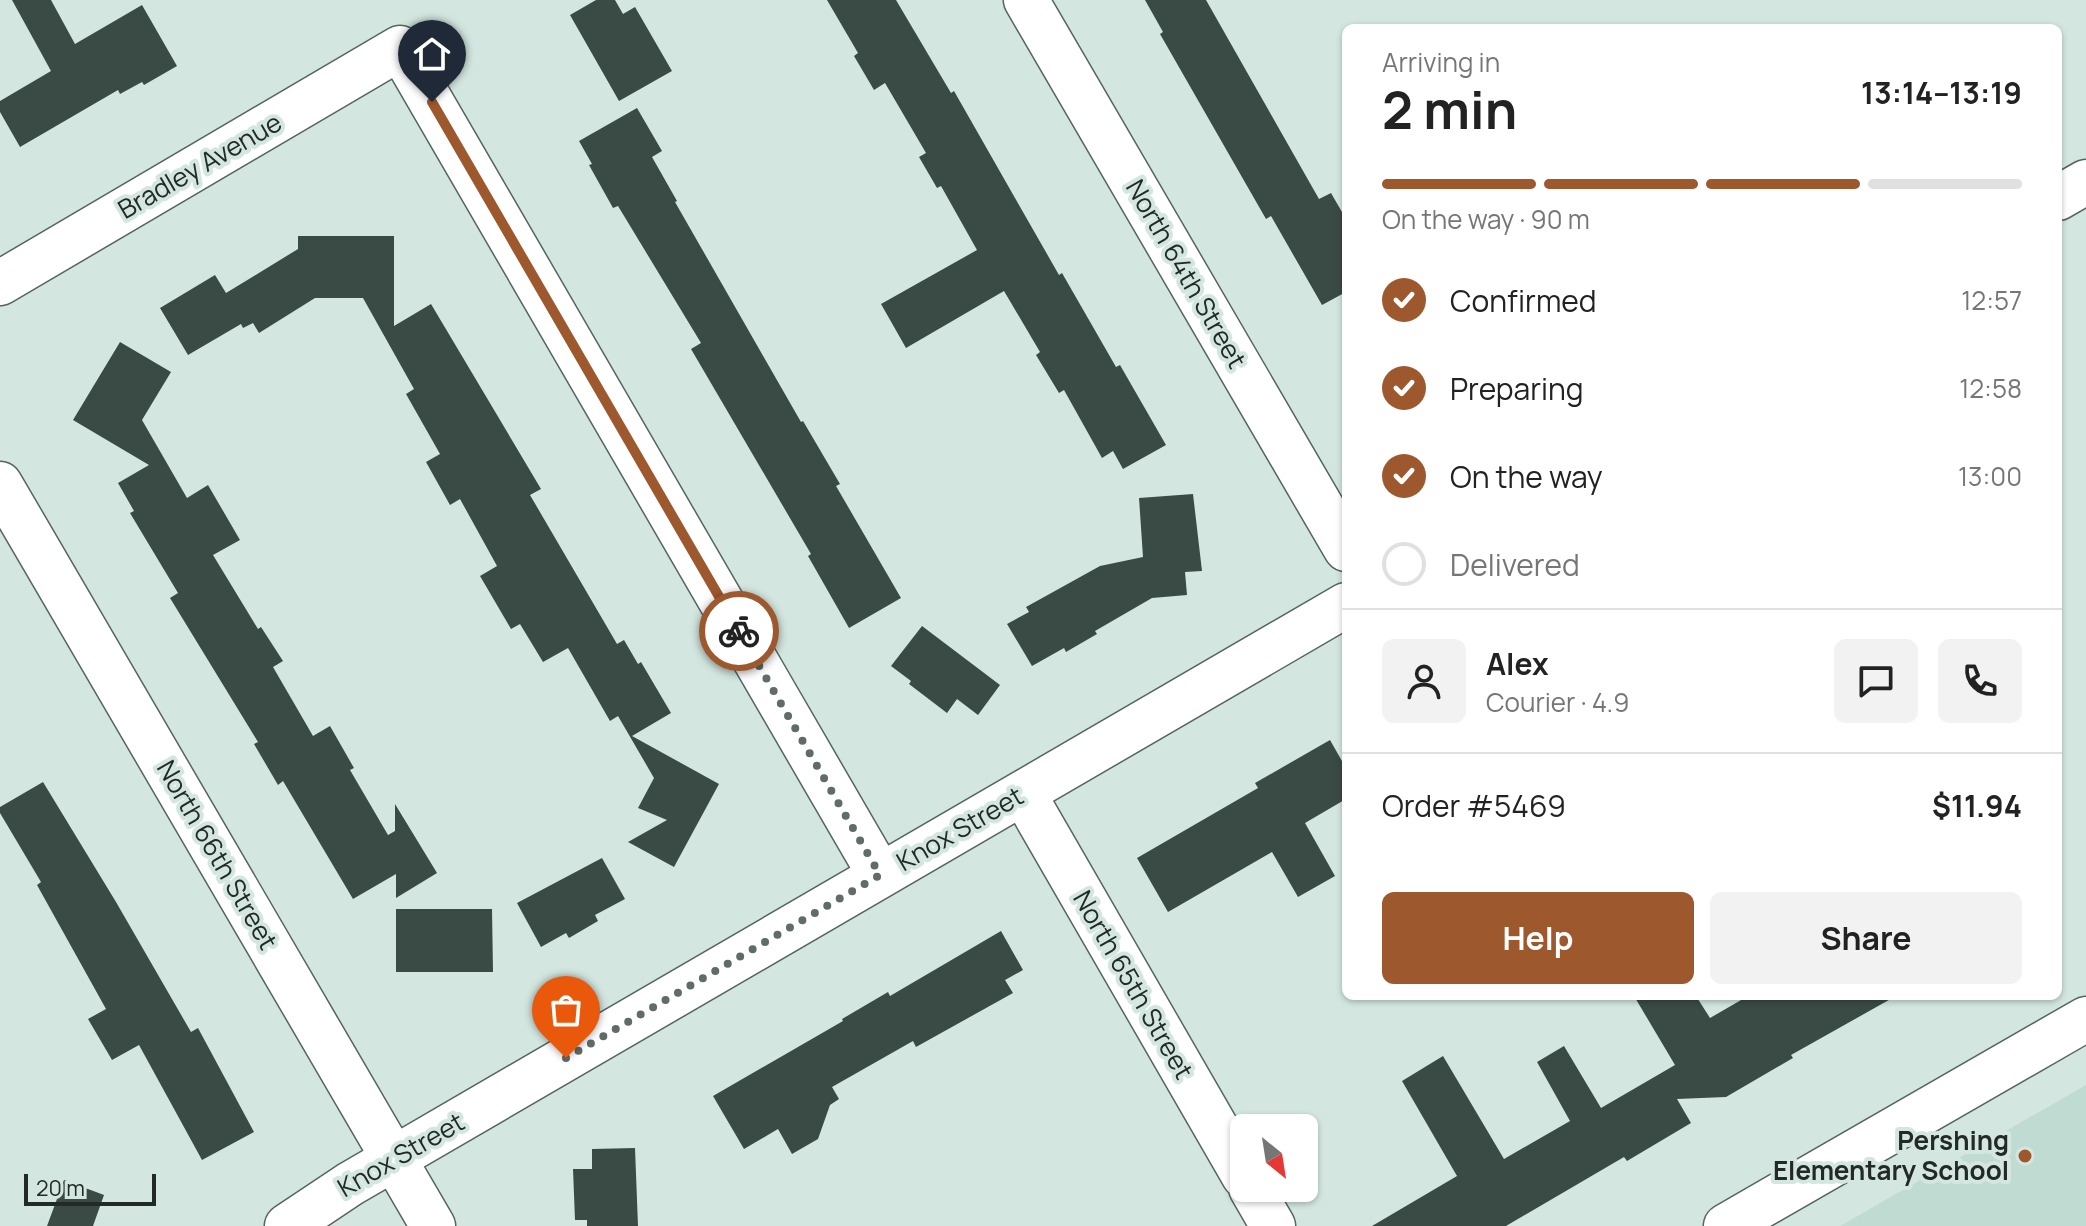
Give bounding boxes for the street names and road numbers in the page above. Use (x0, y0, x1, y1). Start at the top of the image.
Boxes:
street label: Bradley Avenue (111, 104, 288, 227)
street label: North 64th Street (1118, 172, 1256, 375)
street label: North 66th Street (149, 753, 287, 956)
street label: Knox Street (889, 777, 1030, 879)
street label: North 65th Street (1065, 884, 1203, 1085)
street label: Knox Street (330, 1103, 471, 1205)

